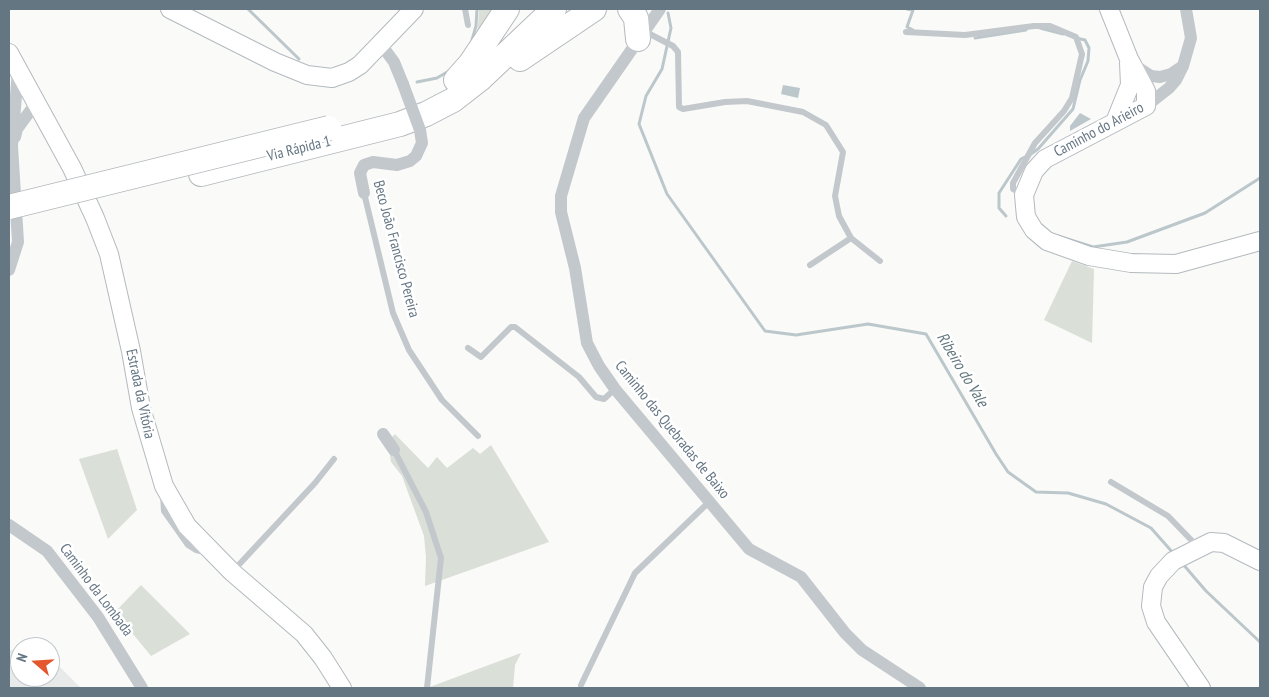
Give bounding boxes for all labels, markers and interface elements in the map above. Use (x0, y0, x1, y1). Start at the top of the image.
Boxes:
street label: Caminho do Arieiro (1051, 99, 1147, 161)
street label: Via Rápida 1 (265, 132, 333, 166)
street label: Beco João Francisco Pereira (369, 179, 423, 319)
water label: Ribeiro do Vale (932, 329, 992, 411)
street label: Estrada da Vitória (122, 348, 158, 440)
street label: Caminho das Quebradas de Baixo (611, 357, 733, 503)
street label: Caminho da Lombada (55, 540, 137, 640)
north arrow (10, 637, 60, 687)
text: N (12, 651, 32, 664)

